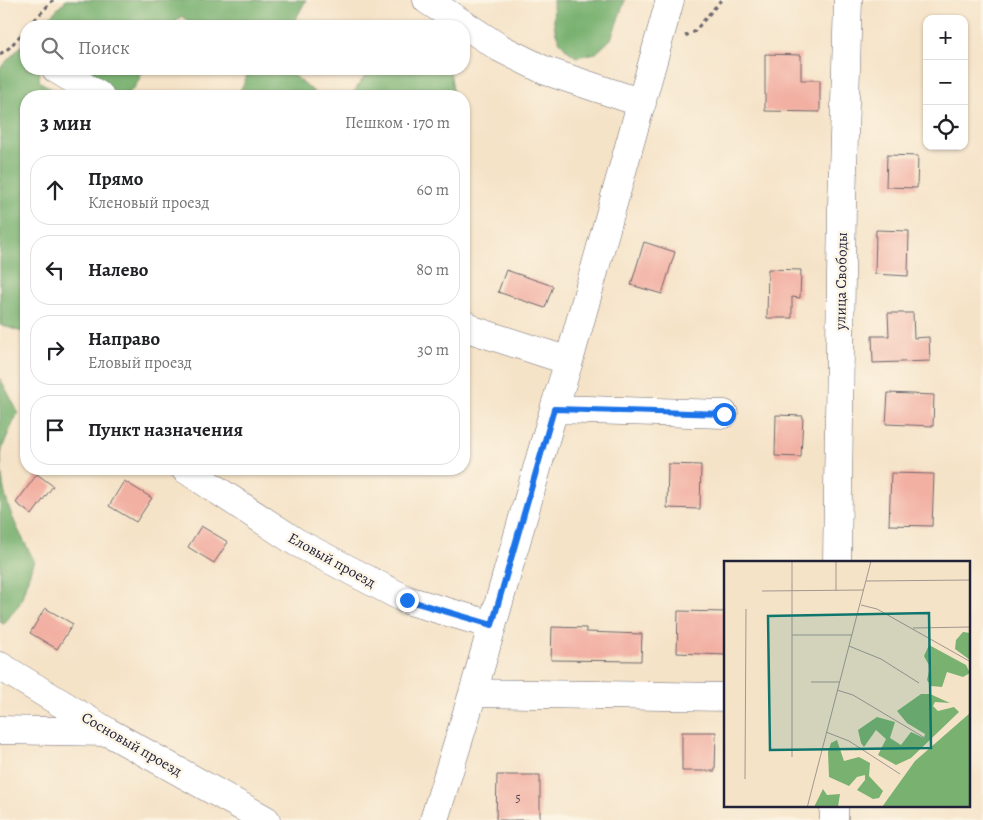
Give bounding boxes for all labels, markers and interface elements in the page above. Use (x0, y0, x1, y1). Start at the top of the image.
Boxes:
map controls (923, 15, 968, 150)
button: + (923, 15, 968, 60)
search box (20, 20, 470, 75)
icon: search (38, 34, 66, 62)
text: Поиск (78, 35, 130, 61)
button: − (923, 60, 968, 105)
button: locate (923, 105, 968, 150)
text: 3 мин (40, 109, 92, 137)
text: Пешком · 170 m (345, 112, 450, 134)
text: Прямо (88, 166, 143, 192)
icon: ahead (41, 176, 69, 204)
text: 60 m (417, 179, 449, 201)
text: Кленовый проезд (88, 192, 209, 214)
street label: улица Свободы (830, 232, 852, 331)
icon: left (41, 256, 69, 284)
text: Налево (88, 257, 148, 283)
text: 80 m (416, 259, 449, 281)
text: Направо (88, 326, 160, 352)
icon: right (41, 336, 69, 364)
text: 30 m (417, 339, 449, 361)
text: Еловый проезд (88, 352, 192, 374)
route start (713, 403, 736, 426)
icon: arrive (41, 416, 69, 444)
text: Пункт назначения (88, 417, 243, 443)
street label: Еловый проезд (285, 528, 379, 592)
inset map (724, 561, 970, 808)
route end (396, 589, 419, 612)
street label: Сосновый проезд (78, 707, 186, 781)
house number: 5 (515, 790, 521, 806)

